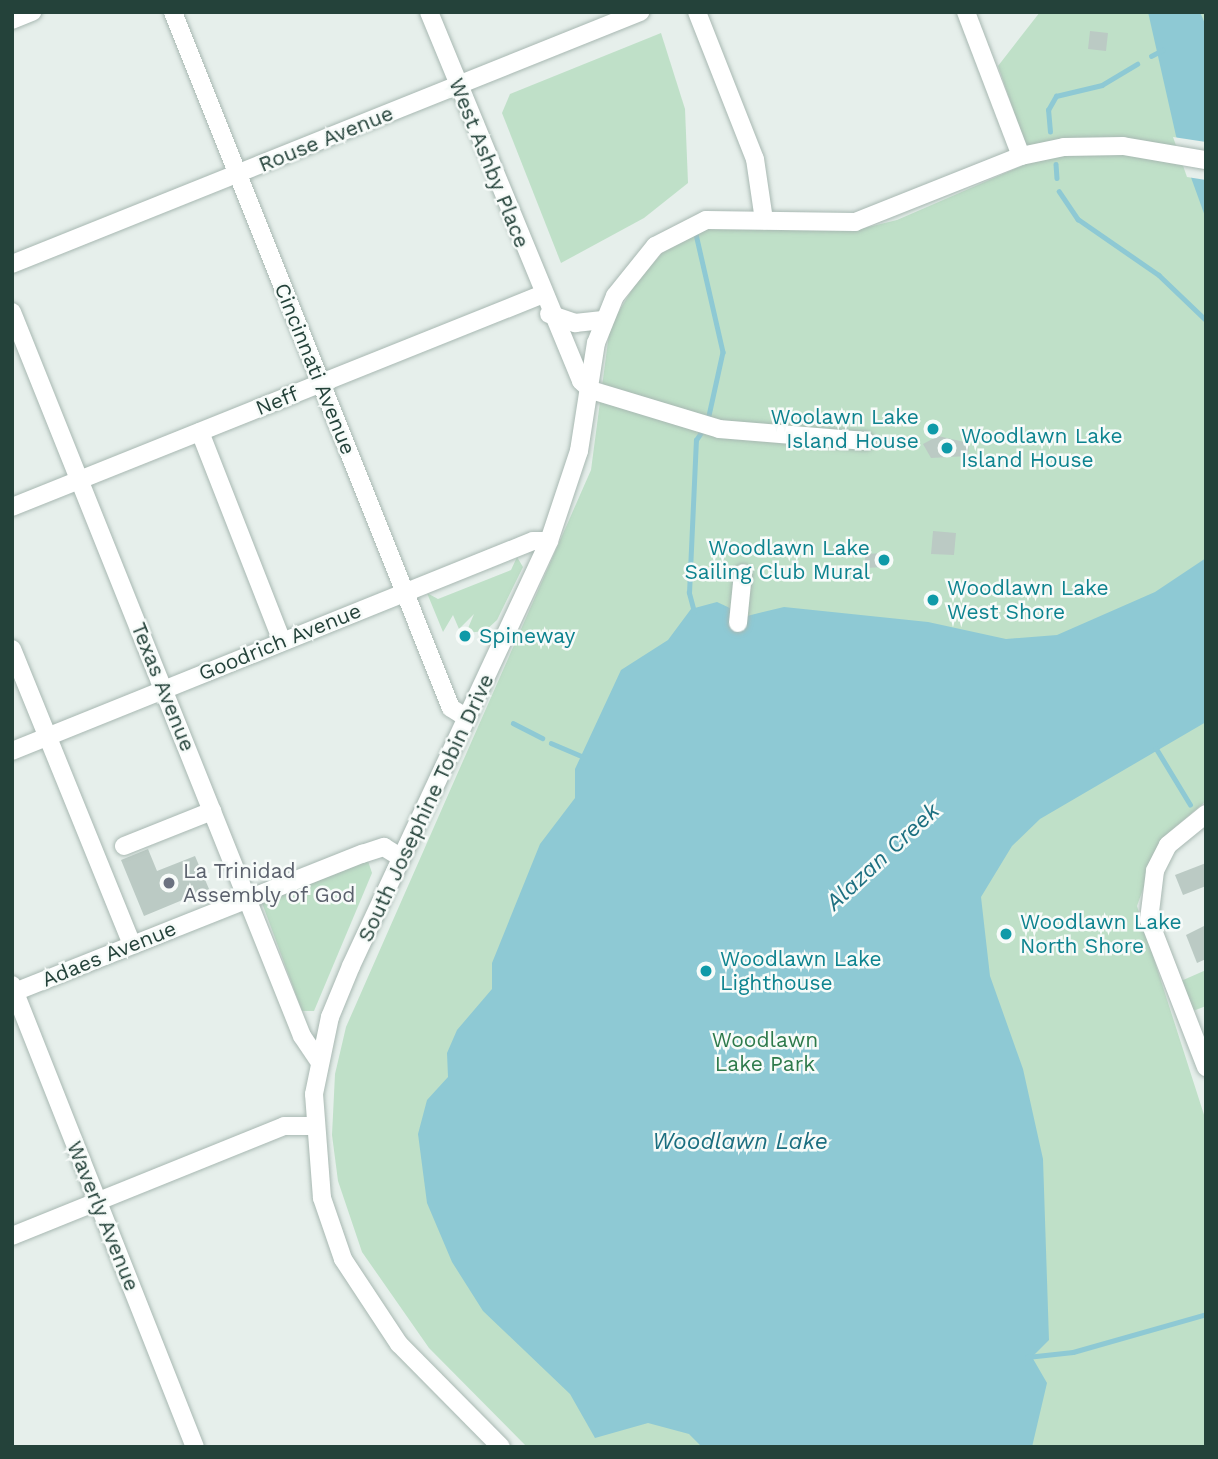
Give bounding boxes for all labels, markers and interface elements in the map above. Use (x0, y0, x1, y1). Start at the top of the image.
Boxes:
street label: West Ashby Place (443, 74, 535, 252)
street label: Rouse Avenue (255, 100, 397, 178)
street label: Cincinnati Avenue (269, 279, 361, 459)
street label: Neff (252, 381, 302, 421)
place label: Woolawn Lake Island House (770, 404, 919, 454)
marker: Woolawn Lake Island House (925, 421, 941, 437)
place label: Woodlawn Lake Island House (961, 423, 1123, 473)
marker: Woodlawn Lake Island House (939, 440, 955, 456)
place label: Woodlawn Lake Sailing Club Mural (685, 535, 870, 585)
marker: Woodlawn Lake Sailing Club Mural (876, 552, 892, 568)
place label: Woodlawn Lake West Shore (947, 575, 1109, 625)
marker: Woodlawn Lake West Shore (925, 592, 941, 608)
street label: Goodrich Avenue (195, 598, 365, 686)
street label: Texas Avenue (126, 619, 200, 755)
place label: Spineway (479, 623, 575, 649)
marker: Spineway (457, 628, 473, 644)
street label: South Josephine Tobin Drive (353, 670, 499, 946)
water label: Alazan Creek (820, 797, 946, 917)
place label: La Trinidad Assembly of God (183, 858, 357, 908)
marker: La Trinidad Assembly of God (161, 875, 177, 891)
place label: Woodlawn Lake North Shore (1020, 909, 1182, 959)
street label: Adaes Avenue (38, 915, 180, 993)
marker: Woodlawn Lake North Shore (998, 926, 1014, 942)
place label: Woodlawn Lake Lighthouse (720, 946, 882, 996)
marker: Woodlawn Lake Lighthouse (698, 963, 714, 979)
park label: Woodlawn Lake Park (712, 1027, 818, 1077)
water label: Woodlawn Lake (652, 1128, 828, 1156)
street label: Waverly Avenue (61, 1137, 145, 1295)

